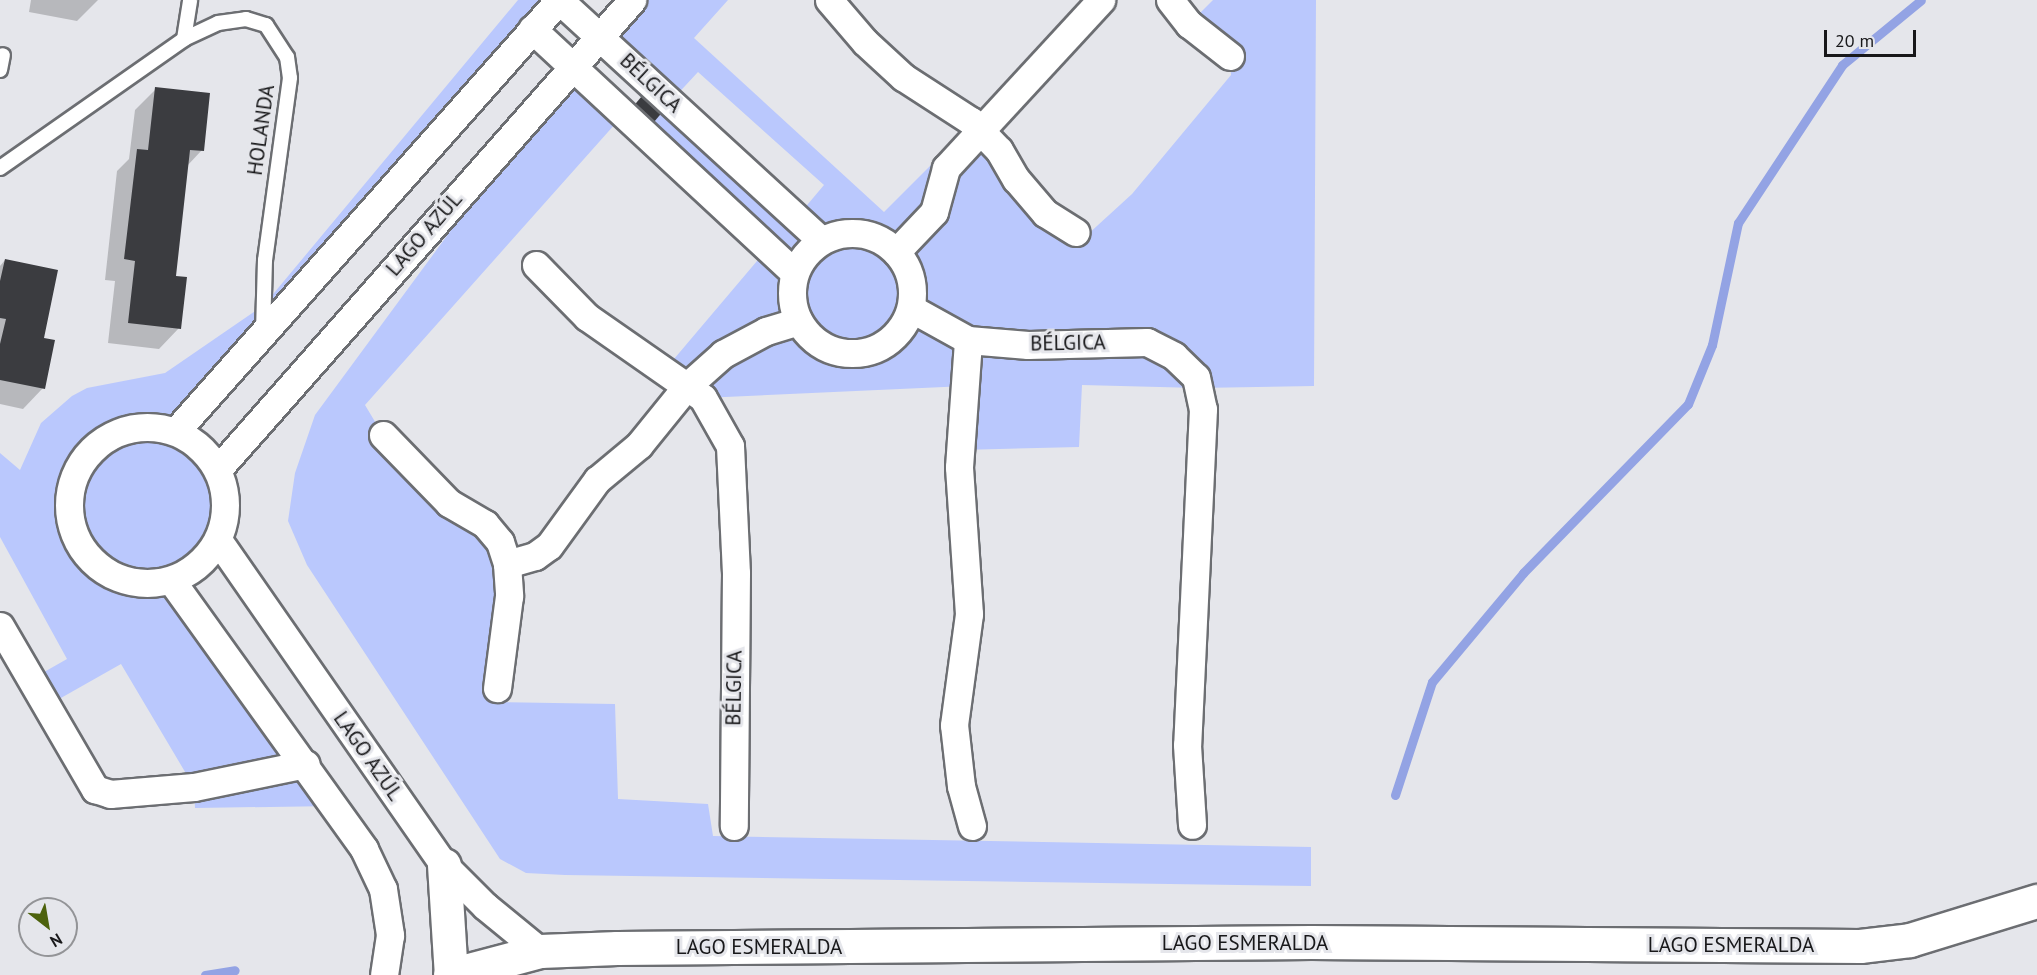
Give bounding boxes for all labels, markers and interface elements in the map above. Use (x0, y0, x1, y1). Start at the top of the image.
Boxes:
scale bar (1827, 18, 1918, 56)
text: 20 m (1835, 29, 1874, 52)
street label: BÉLGICA (615, 48, 687, 118)
street label: HOLANDA (242, 83, 280, 177)
street label: LAGO AZÚL (381, 187, 467, 281)
street label: BÉLGICA (1030, 330, 1106, 356)
street label: BÉLGICA (721, 650, 747, 726)
street label: LAGO AZÚL (328, 706, 408, 806)
north arrow (18, 897, 78, 957)
text: N (47, 929, 66, 952)
street label: LAGO ESMERALDA (1162, 930, 1328, 956)
street label: LAGO ESMERALDA (1648, 932, 1814, 958)
street label: LAGO ESMERALDA (676, 934, 842, 960)

